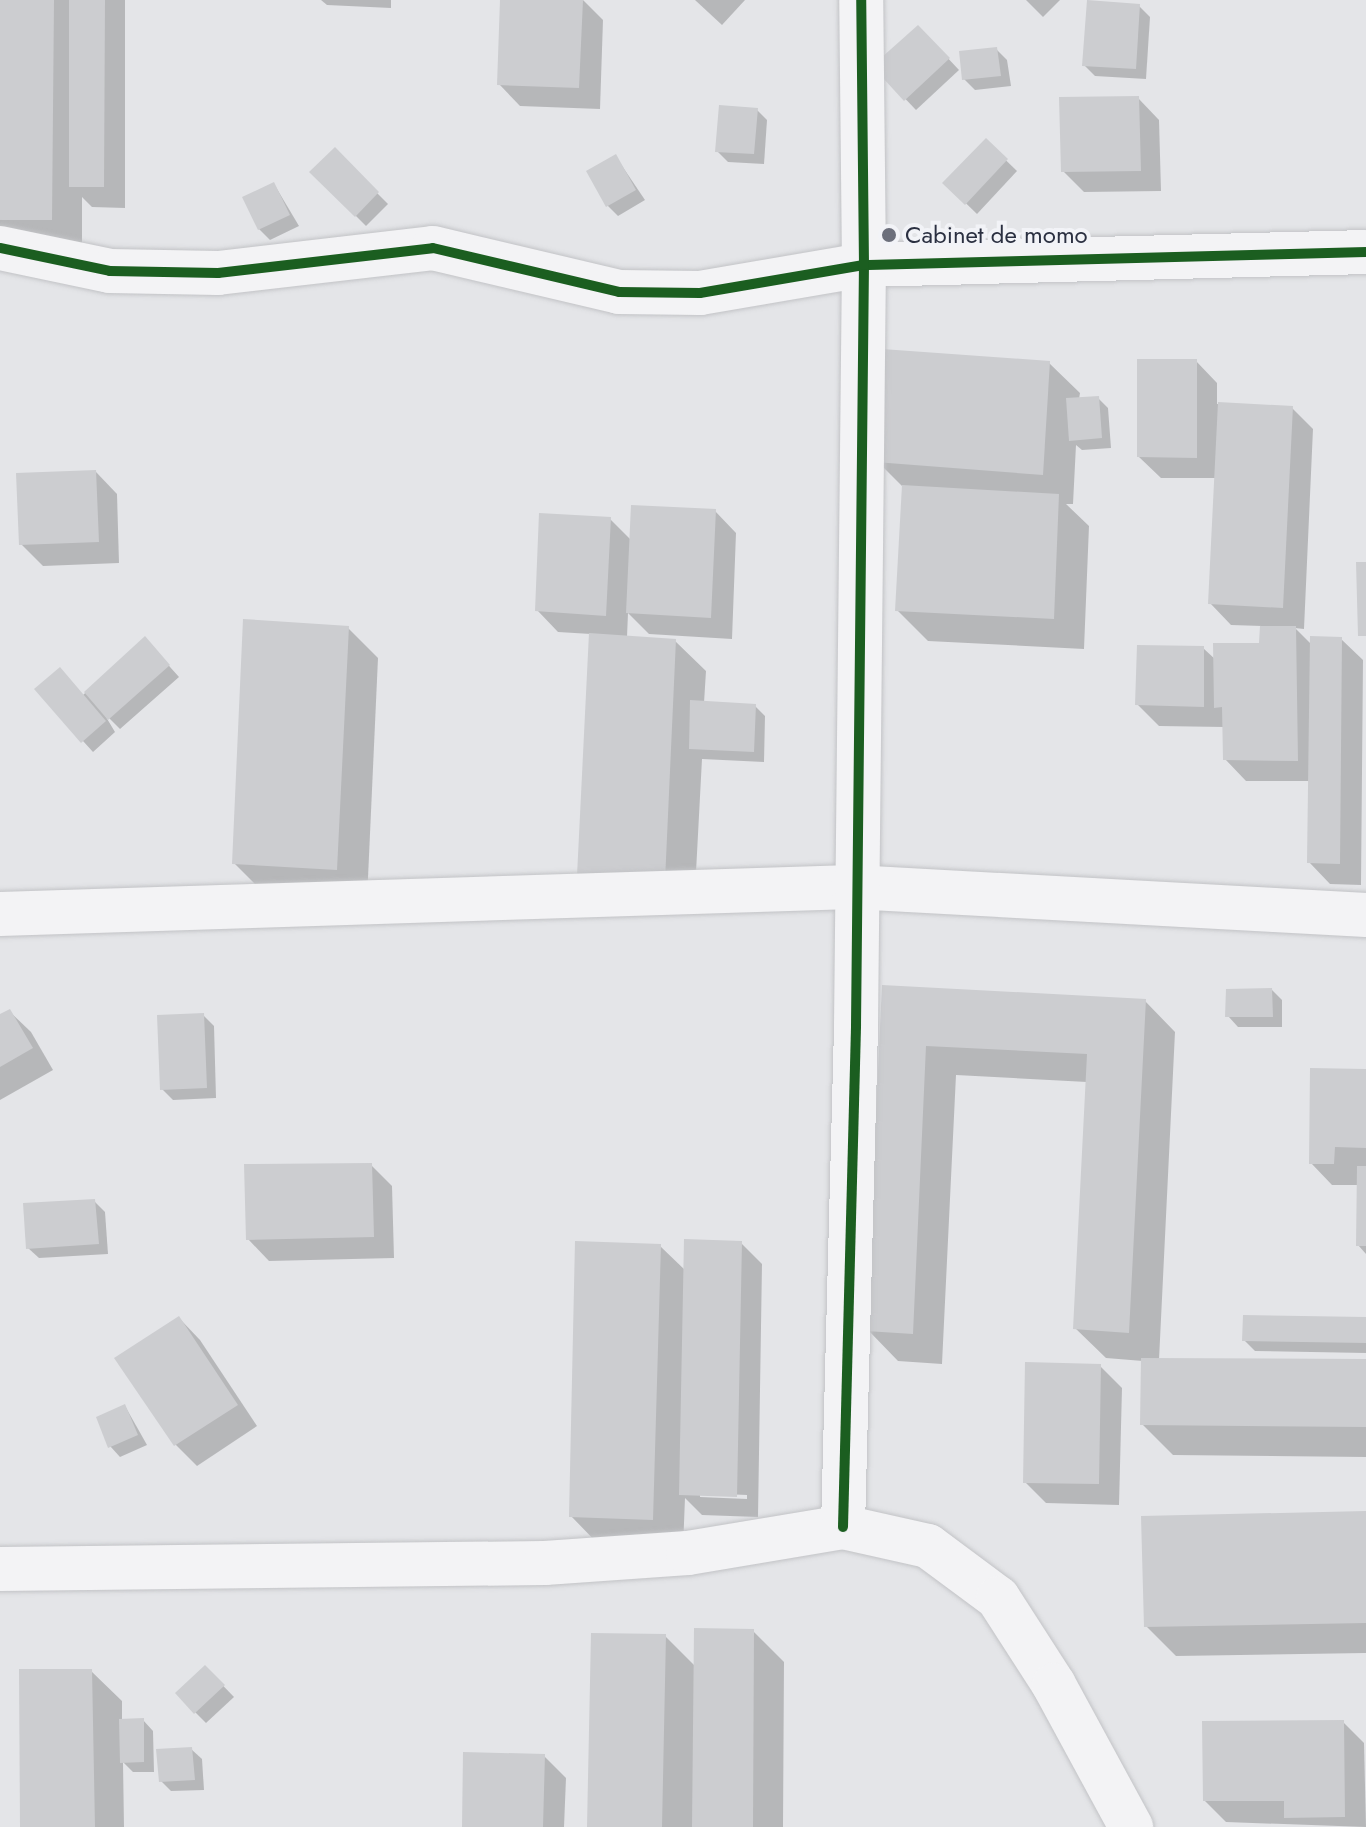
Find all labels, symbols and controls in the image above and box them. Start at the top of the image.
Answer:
place label: Cabinet de momo [905,221,1088,249]
marker: Cabinet de momo [880,226,898,244]

